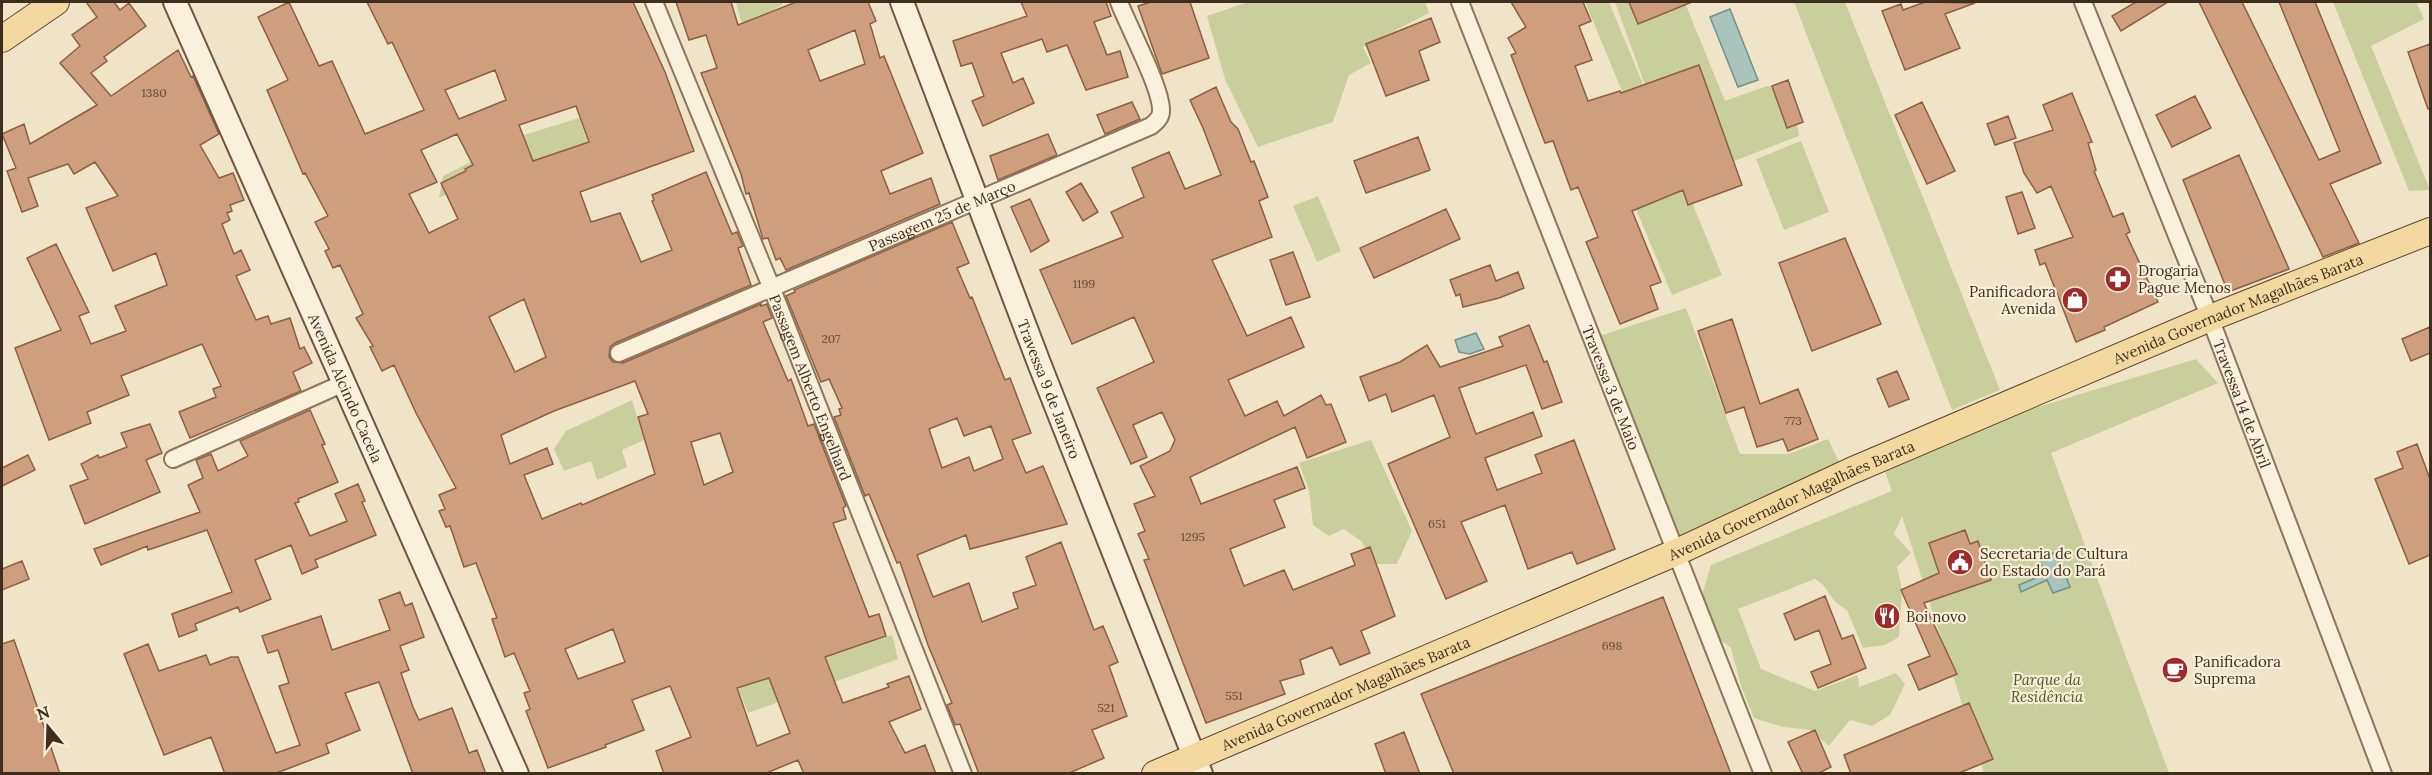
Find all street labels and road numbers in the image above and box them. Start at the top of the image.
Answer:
street label: Passagem 25 de Março [865,175,1018,255]
street label: Avenida Governador Magalhães Barata [2109,249,2366,368]
street label: Passagem Alberto Engelhard [765,291,856,483]
street label: Avenida Alcindo Cacela [304,309,387,466]
street label: Travessa 9 de Janeiro [1014,316,1085,462]
street label: Travessa 3 de Maio [1578,322,1644,453]
street label: Travessa 14 de Abril [2209,336,2275,471]
street label: Avenida Governador Magalhães Barata [1665,436,1917,564]
street label: Avenida Governador Magalhães Barata [1217,632,1473,755]

